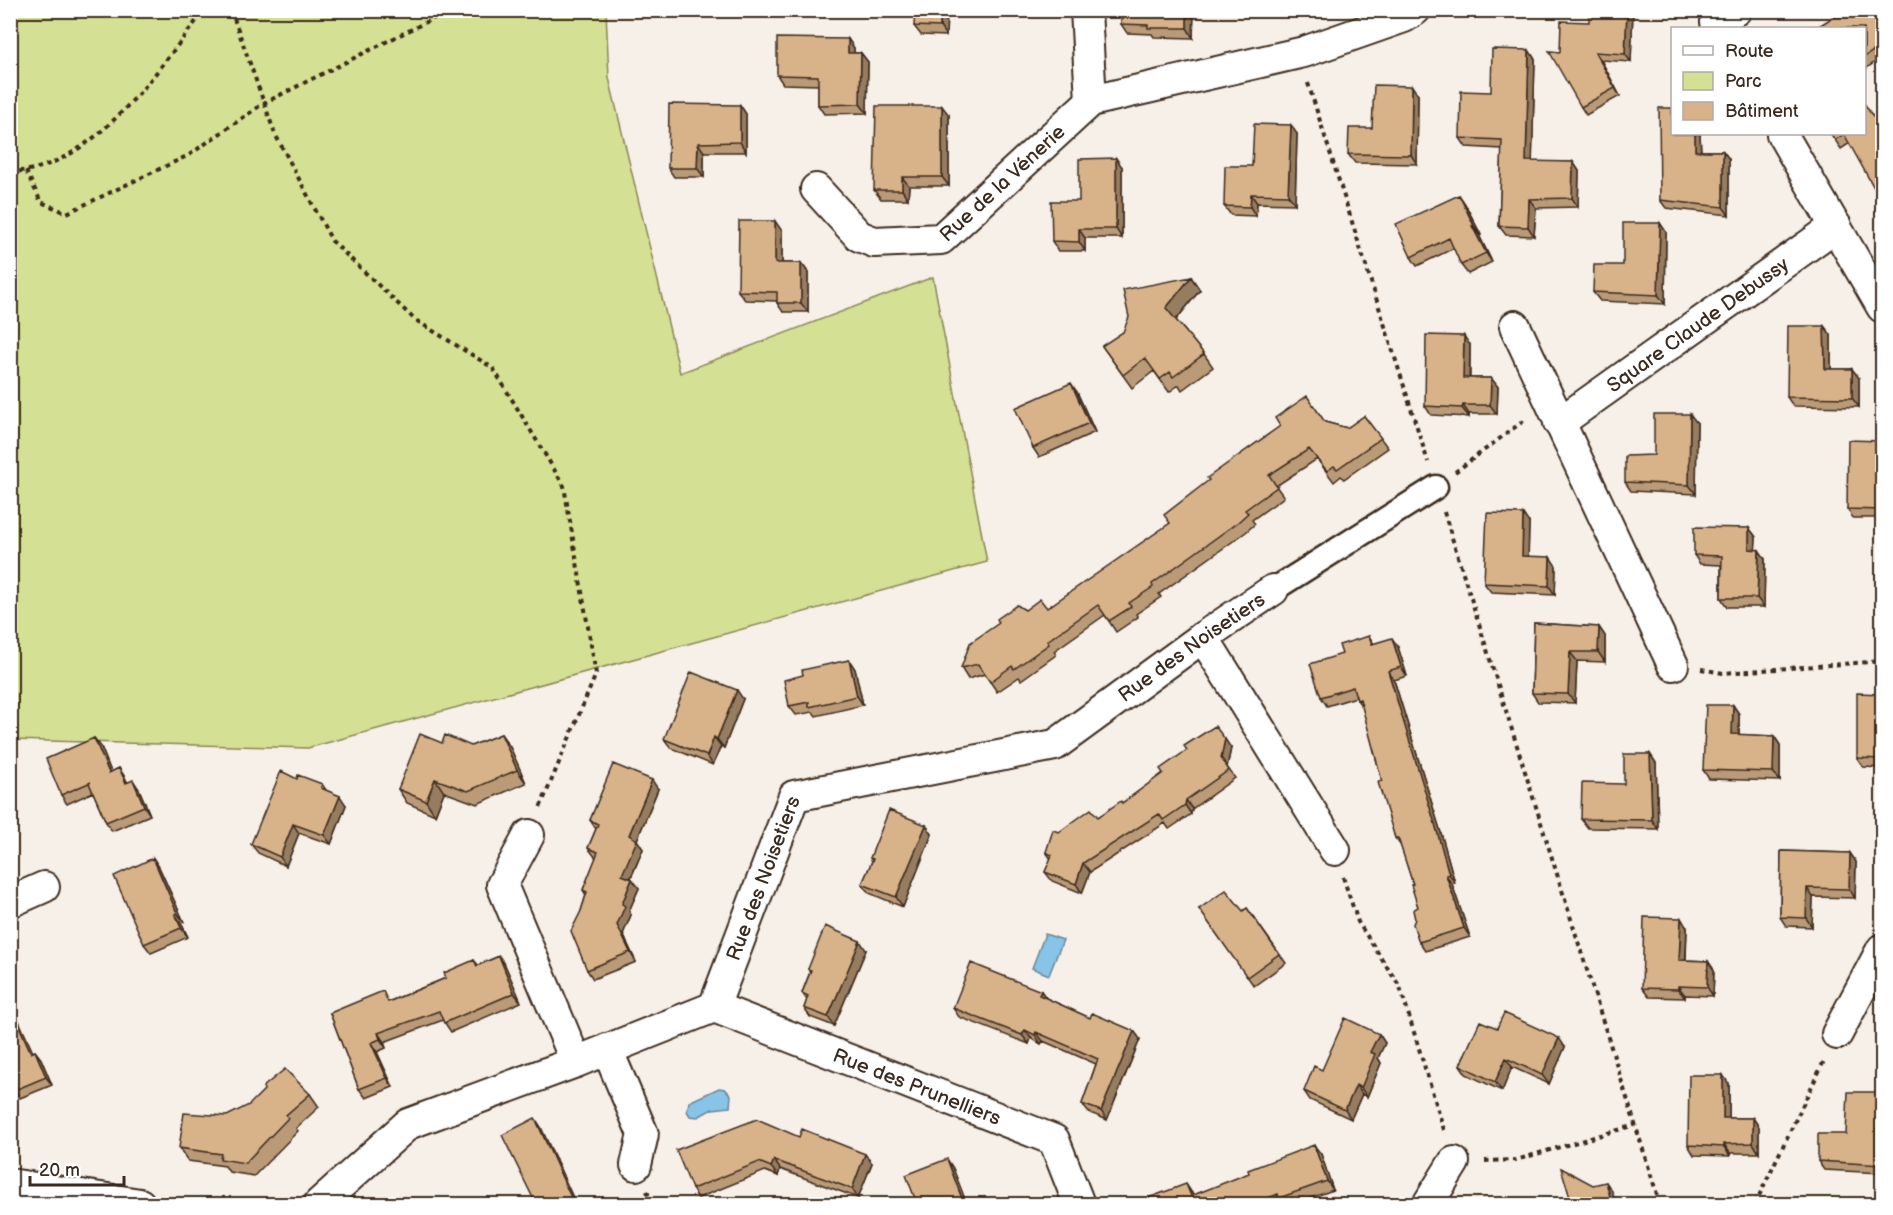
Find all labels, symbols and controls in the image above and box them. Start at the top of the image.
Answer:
legend [1671,27,1866,135]
text: Route [1725,41,1774,62]
text: Parc [1725,71,1762,92]
text: Bâtiment [1725,101,1799,122]
street label: Rue de la Vénerie [935,120,1071,247]
street label: Square Claude Debussy [1603,252,1794,398]
street label: Rue des Noisetiers [1114,588,1270,708]
street label: Rue des Noisetiers [722,793,806,964]
street label: Rue des Prunelliers [829,1044,1004,1131]
scale bar [30,1149,124,1187]
text: 20 m [39,1160,80,1181]

